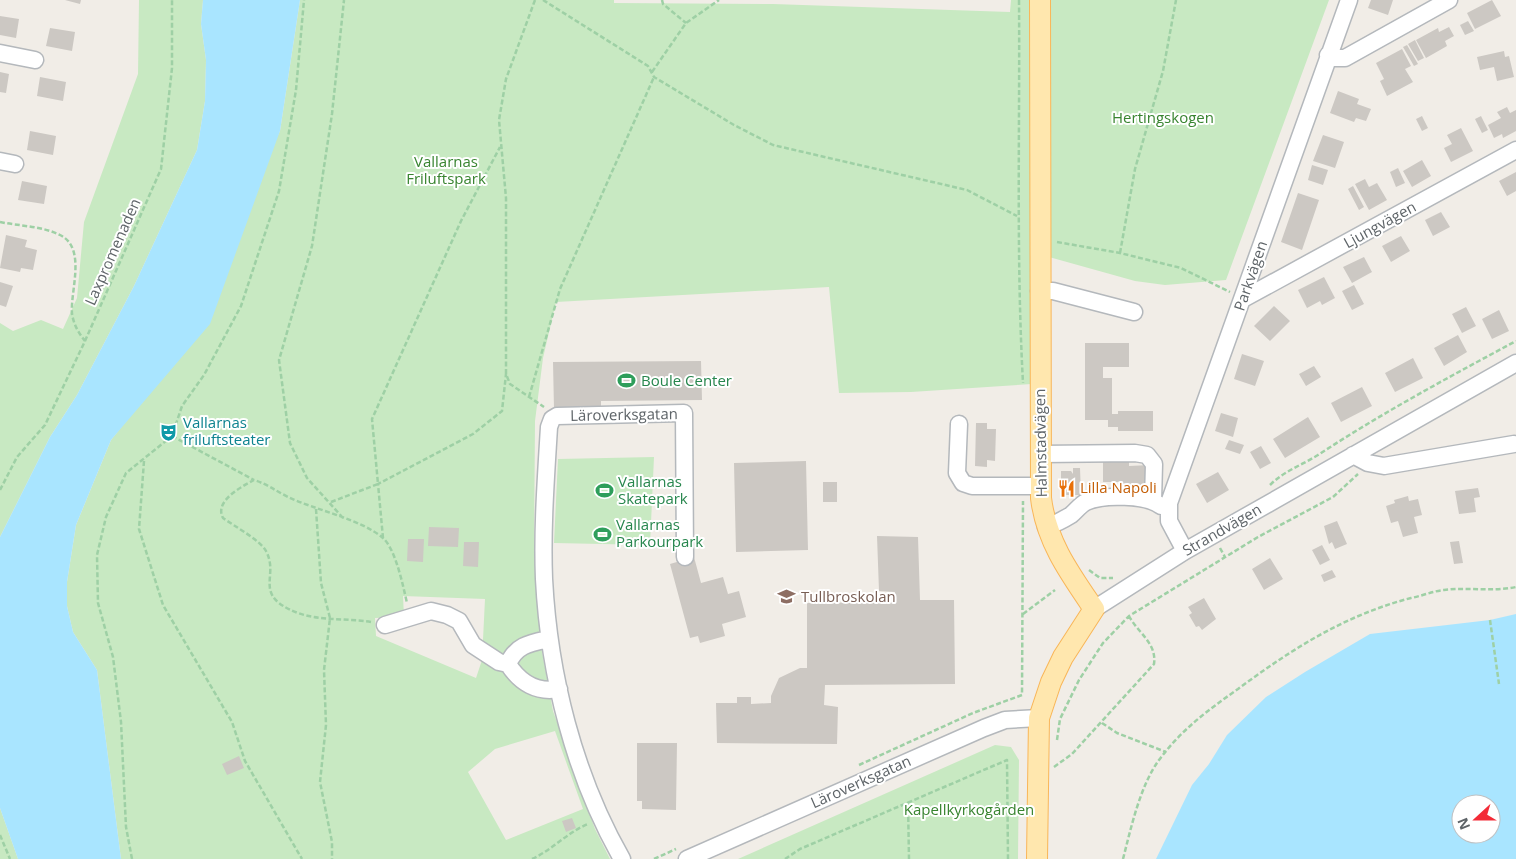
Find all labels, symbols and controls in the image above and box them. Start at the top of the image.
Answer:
park label: Hertingskogen [1112,107,1214,127]
park label: Vallarnas Friluftspark [406,151,486,188]
street label: Laxpromenaden [80,195,145,308]
street label: Ljungvägen [1340,196,1419,252]
street label: Parkvägen [1229,238,1271,313]
place label: Boule Center [641,370,732,390]
sports icon: Boule Center [617,371,637,391]
street label: Halmstadvägen [1029,389,1051,498]
street label: Läroverksgatan [570,403,678,425]
place label: Vallarnas friluftsteater [183,412,271,449]
theatre icon: Vallarnas friluftsteater [159,422,179,442]
place label: Vallarnas Skatepark [618,471,688,508]
place label: Lilla Napoli [1080,477,1157,497]
restaurant icon: Lilla Napoli [1056,478,1076,498]
sports icon: Vallarnas Skatepark [594,481,614,501]
street label: Strandvägen [1178,498,1265,560]
place label: Vallarnas Parkourpark [616,514,703,551]
sports icon: Vallarnas Parkourpark [592,524,612,544]
place label: Tullbroskolan [801,586,896,606]
school or university icon: Tullbroskolan [777,587,797,607]
street label: Läroverksgatan [807,750,914,812]
north arrow [1451,794,1501,844]
park label: Kapellkyrkogården [904,799,1034,819]
text: N [1452,815,1474,833]

